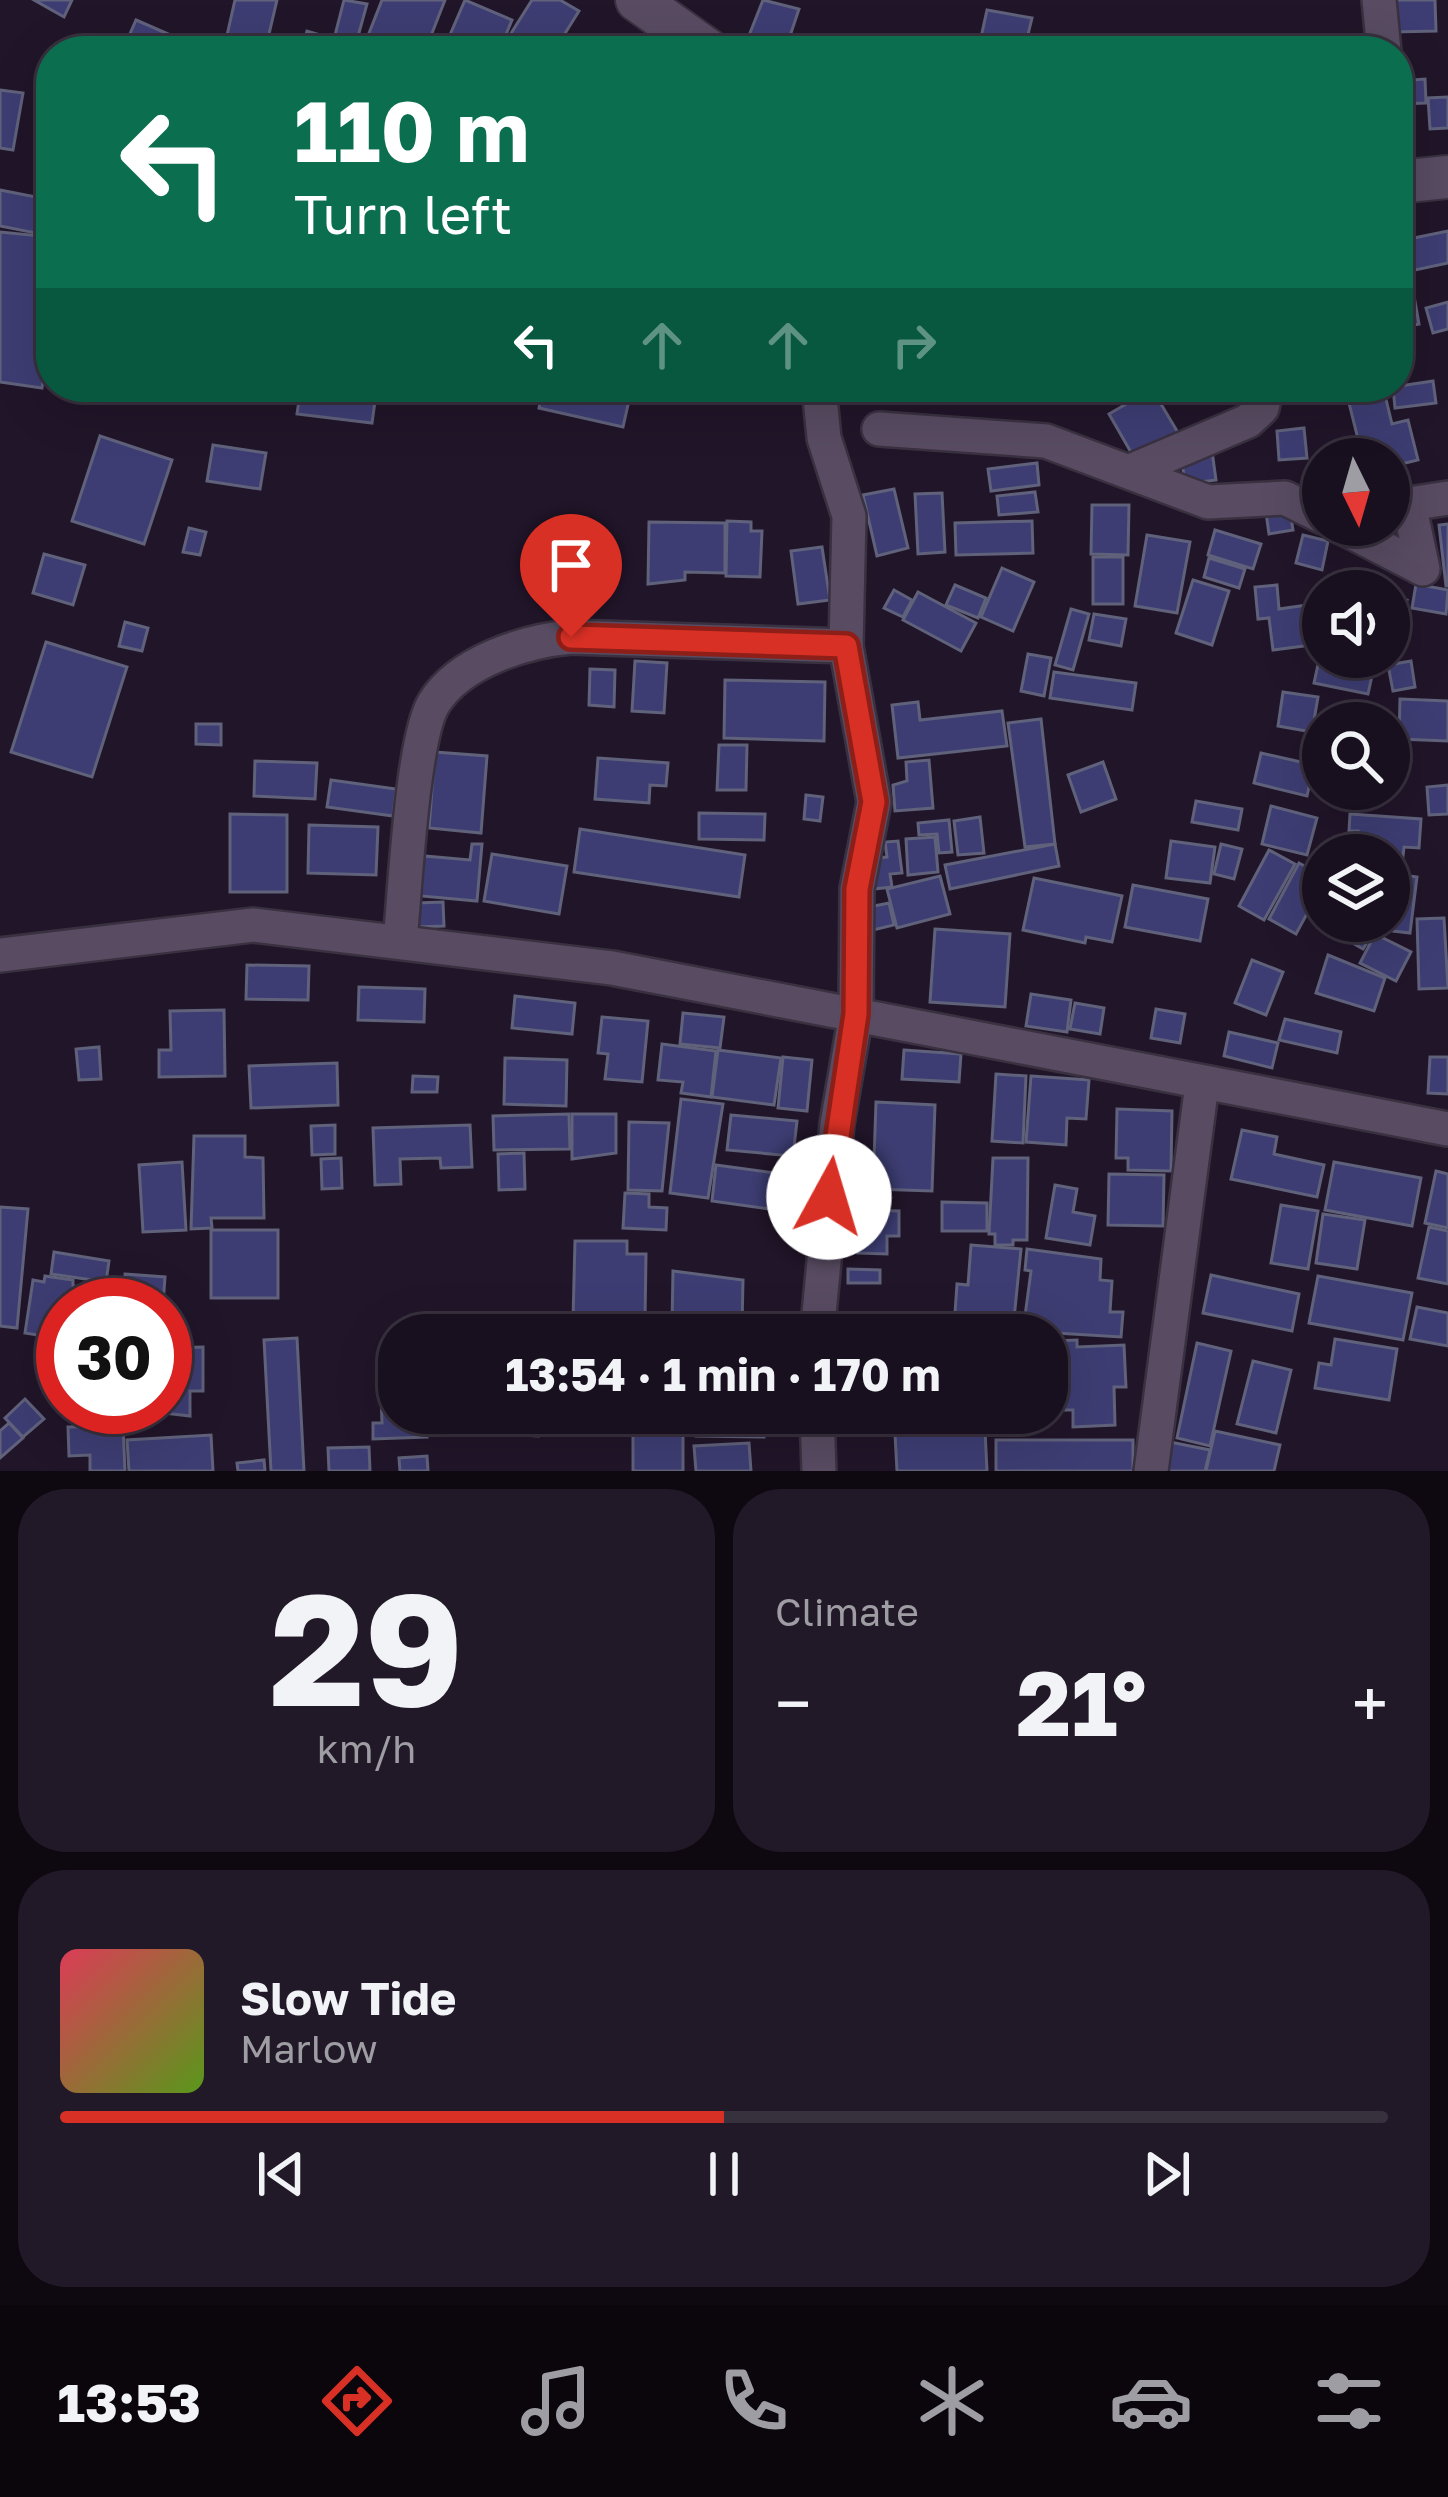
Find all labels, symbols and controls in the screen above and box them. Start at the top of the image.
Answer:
text: 110 m [294,80,530,180]
icon: left [96,84,252,240]
text: Turn left [294,181,512,246]
icon: left [503,312,569,378]
icon: ahead [629,312,695,378]
icon: ahead [755,312,821,378]
icon: right [881,312,947,378]
north arrow [1302,438,1410,546]
map controls [1302,438,1410,942]
pin [520,514,622,637]
icon: arrive [538,532,604,598]
button: sound [1302,570,1410,678]
button: search [1302,702,1410,810]
button: layers [1302,834,1410,942]
position arrow [766,1134,892,1260]
speed limit sign: 30 [36,1278,192,1434]
text: 13:54 · 1 min · 170 m [505,1347,941,1401]
text: 29 [269,1553,464,1740]
text: Climate [775,1588,919,1635]
text: 21° [1016,1648,1147,1756]
text: − [775,1663,811,1743]
text: + [1352,1663,1388,1743]
text: km/h [317,1725,416,1772]
text: Slow Tide [240,1971,456,2025]
text: Marlow [240,2025,377,2072]
icon: previous [248,2141,314,2207]
icon: pause [691,2141,757,2207]
icon: next [1134,2141,1200,2207]
icon: directions [315,2359,399,2443]
icon: music [514,2359,598,2443]
icon: phone [712,2359,796,2443]
icon: climate [910,2359,994,2443]
icon: car [1109,2359,1193,2443]
icon: filters [1307,2359,1391,2443]
text: 13:53 [57,2369,201,2434]

